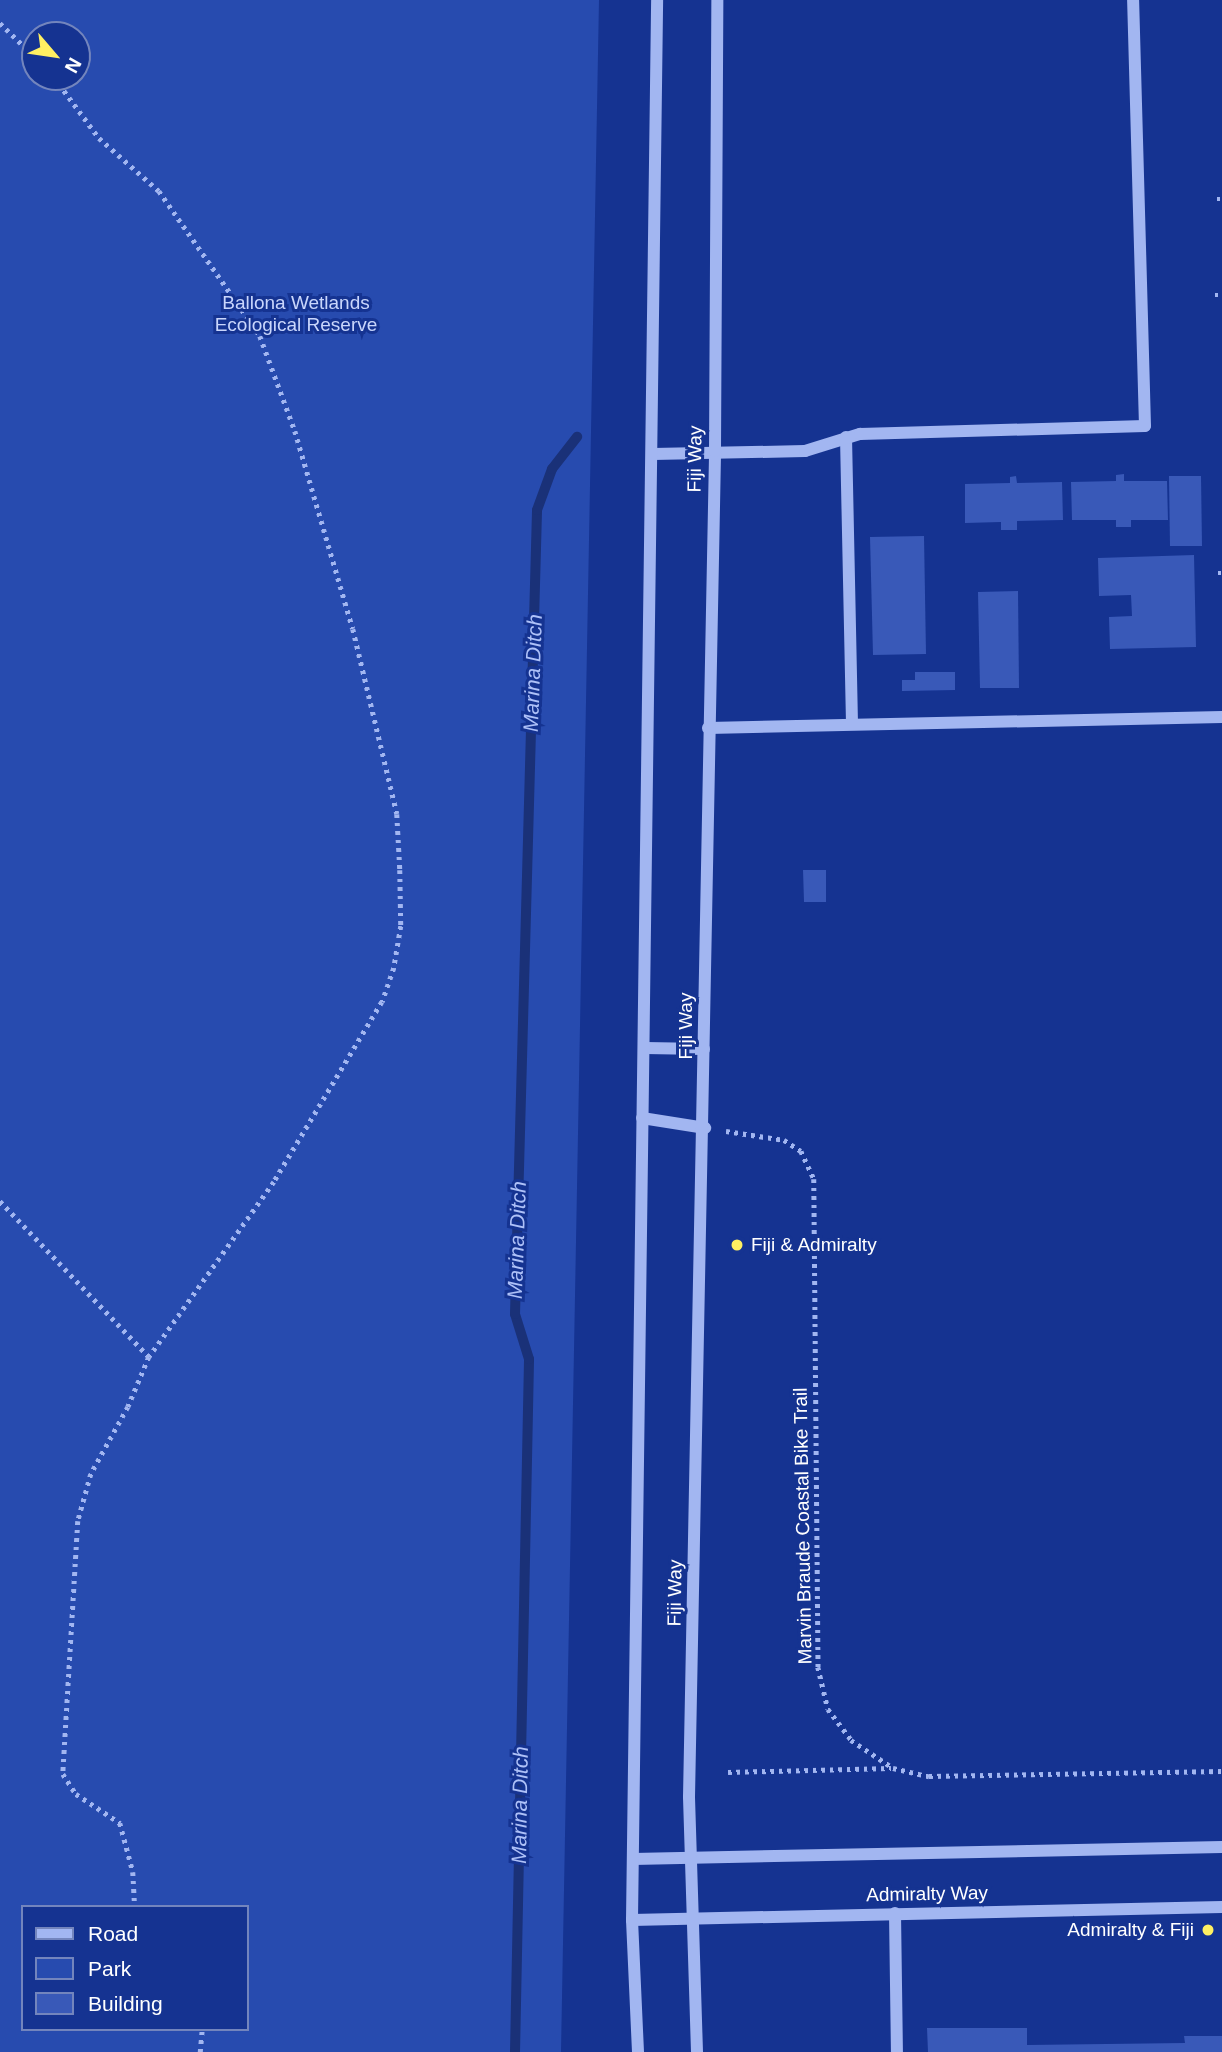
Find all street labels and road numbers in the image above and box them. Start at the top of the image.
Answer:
street label: Fiji Way [683,425,707,493]
street label: Fiji Way [675,993,697,1059]
street label: Marvin Braude Coastal Bike Trail [789,1387,817,1665]
street label: Fiji Way [663,1559,687,1627]
street label: Admiralty Way [866,1882,988,1906]

